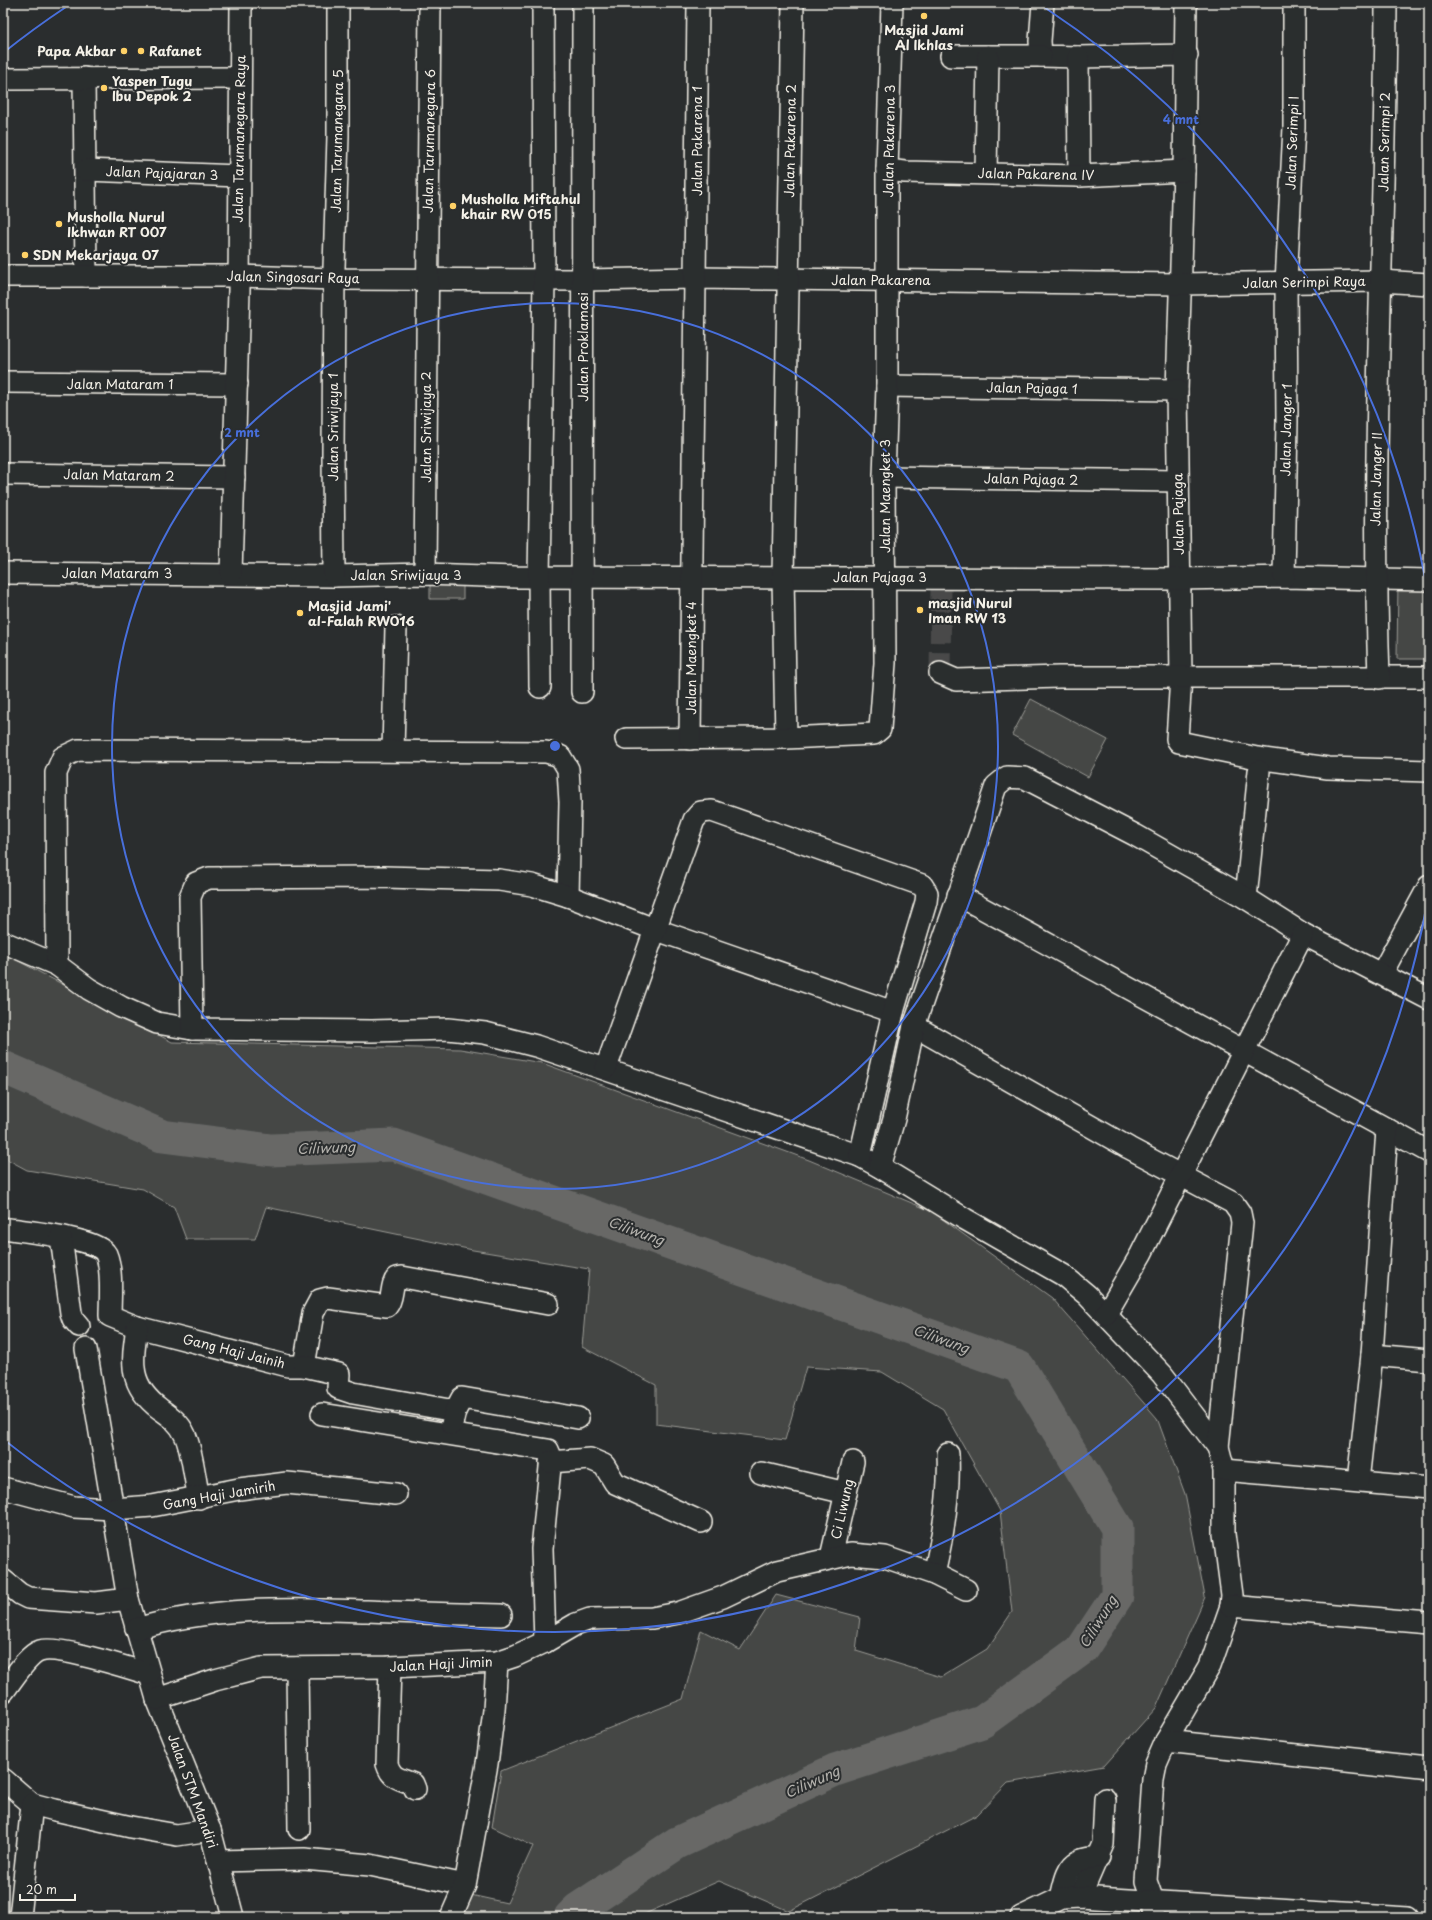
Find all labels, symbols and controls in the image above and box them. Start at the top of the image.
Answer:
marker: Masjid Jami Al Ikhlas [919,11,929,21]
place label: Masjid Jami Al Ikhlas [884,20,964,54]
place label: Papa Akbar [37,41,117,60]
place label: Rafanet [149,41,202,60]
marker: Papa Akbar [119,46,129,56]
marker: Rafanet [136,46,146,56]
street label: Jalan Tarumanegara Raya [228,54,249,223]
street label: Jalan Tarumanegara 5 [326,69,347,213]
street label: Jalan Tarumanegara 6 [418,69,439,213]
place label: Yaspen Tugu Ibu Depok 2 [112,71,192,105]
marker: Yaspen Tugu Ibu Depok 2 [99,83,109,93]
street label: Jalan Pakarena 2 [779,84,800,198]
street label: Jalan Pakarena 3 [878,84,899,198]
street label: Jalan Pakarena 1 [687,86,706,196]
street label: Jalan Serimpi 2 [1373,92,1394,192]
street label: Jalan Serimpi I [1280,96,1303,190]
text: 4 mnt [1163,110,1199,128]
street label: Jalan Pajajaran 3 [105,161,219,184]
street label: Jalan Pakarena IV [978,163,1095,184]
place label: Musholla Miftahul khair RW 015 [461,189,581,223]
marker: Musholla Miftahul khair RW 015 [448,201,458,211]
place label: Musholla Nurul Ikhwan RT 007 [67,207,167,241]
marker: Musholla Nurul Ikhwan RT 007 [54,219,64,229]
place label: SDN Mekarjaya 07 [33,245,159,264]
marker: SDN Mekarjaya 07 [20,250,30,260]
street label: Jalan Singosari Raya [227,266,360,287]
street label: Jalan Pakarena [831,270,931,289]
street label: Jalan Serimpi Raya [1242,271,1366,292]
street label: Jalan Proklamasi [573,292,592,402]
street label: Jalan Sriwijaya 2 [416,371,435,483]
street label: Jalan Sriwijaya 1 [323,373,342,481]
street label: Jalan Mataram 1 [67,374,173,393]
street label: Jalan Pajaga 1 [986,377,1078,398]
street label: Jalan Janger 1 [1275,383,1296,476]
text: 2 mnt [224,423,260,441]
street label: Jalan Janger II [1365,432,1386,526]
street label: Jalan Maengket 3 [875,439,894,553]
street label: Jalan Mataram 2 [63,464,175,485]
street label: Jalan Pajaga 2 [984,468,1078,489]
street label: Jalan Pajaga [1167,472,1188,555]
street label: Jalan Mataram 3 [62,563,172,582]
street label: Jalan Sriwijaya 3 [350,565,462,584]
street label: Jalan Pajaga 3 [833,567,927,586]
place label: masjid Nurul Iman RW 13 [928,593,1012,627]
place label: Masjid Jami' al-Falah RW016 [308,596,415,630]
street label: Jalan Maengket 4 [681,601,700,715]
marker: masjid Nurul Iman RW 13 [915,605,925,615]
marker: Masjid Jami' al-Falah RW016 [295,608,305,618]
centre of rings [548,739,562,753]
water label: Ciliwung [297,1136,356,1159]
water label: Ciliwung [605,1211,668,1251]
water label: Ciliwung [910,1319,973,1359]
street label: Gang Haji Jainih [181,1329,287,1372]
street label: Gang Haji Jamirih [161,1475,277,1514]
street label: Ci Liwung [825,1477,858,1541]
water label: Ciliwung [1073,1591,1122,1652]
street label: Jalan Haji Jimin [389,1651,493,1676]
street label: Jalan STM Mandiri [164,1731,223,1851]
water label: Ciliwung [781,1760,844,1803]
scale bar [20,1876,75,1902]
text: 20 m [26,1880,57,1898]

